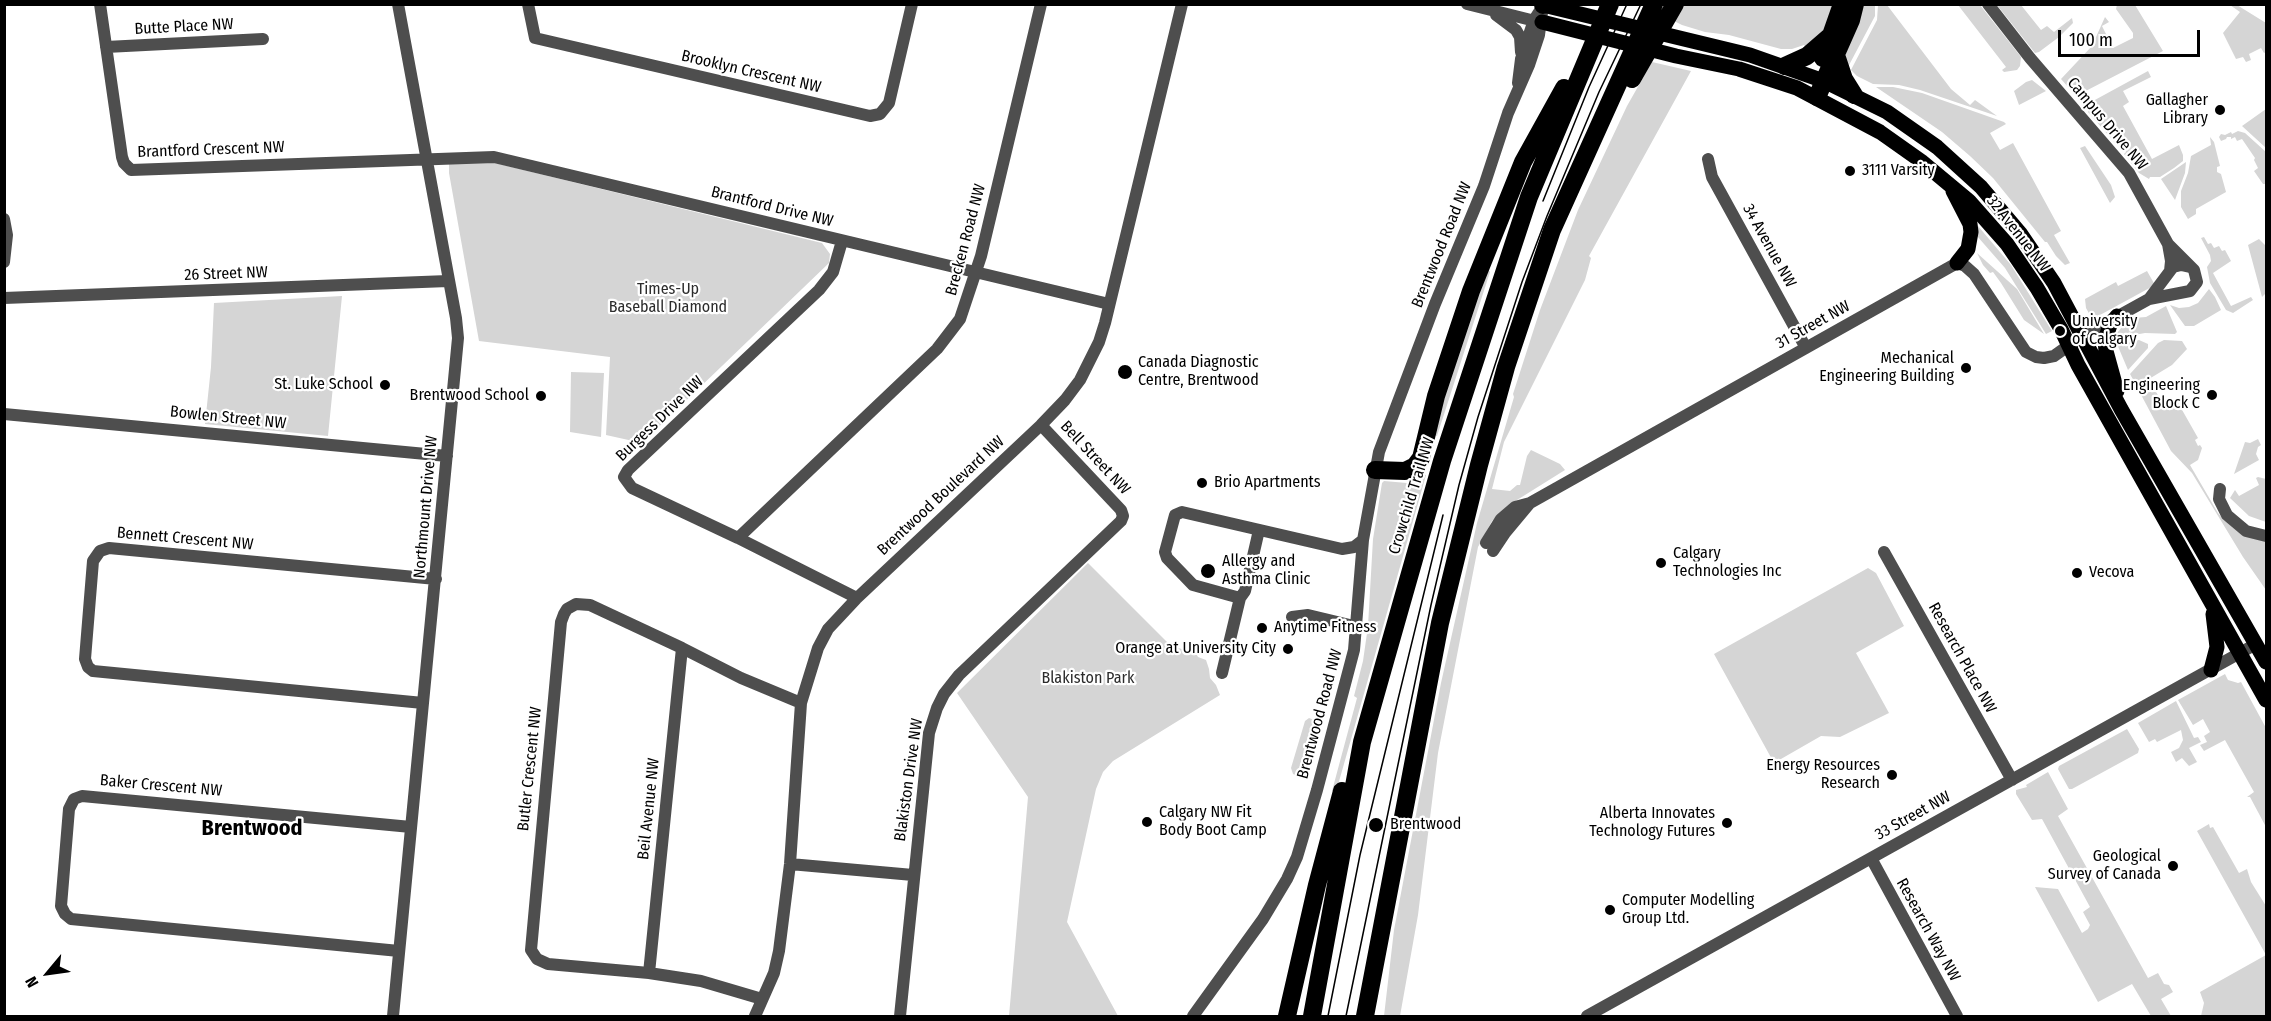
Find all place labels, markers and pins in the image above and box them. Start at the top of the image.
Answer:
place label: Gallagher Library [2146,91,2208,129]
marker: Gallagher Library [2213,103,2227,117]
place label: 3111 Varsity [1862,161,1935,181]
marker: 3111 Varsity [1843,164,1857,178]
place label: University of Calgary [2072,312,2137,350]
marker: University of Calgary [2053,324,2067,338]
place label: Mechanical Engineering Building [1819,349,1954,387]
place label: Canada Diagnostic Centre, Brentwood [1138,353,1259,391]
marker: Mechanical Engineering Building [1959,361,1973,375]
marker: Canada Diagnostic Centre, Brentwood [1116,363,1134,381]
place label: St. Luke School [274,375,373,395]
place label: Engineering Block C [2123,376,2200,414]
marker: St. Luke School [378,378,392,392]
place label: Brentwood School [410,386,529,406]
marker: Engineering Block C [2205,388,2219,402]
marker: Brentwood School [534,389,548,403]
place label: Brio Apartments [1214,473,1321,493]
marker: Brio Apartments [1195,476,1209,490]
place label: Calgary Technologies Inc [1673,544,1782,582]
place label: Allergy and Asthma Clinic [1222,552,1310,590]
marker: Calgary Technologies Inc [1654,556,1668,570]
marker: Allergy and Asthma Clinic [1199,562,1217,580]
place label: Vecova [2089,563,2134,583]
marker: Vecova [2070,566,2084,580]
place label: Anytime Fitness [1274,618,1377,638]
marker: Anytime Fitness [1255,621,1269,635]
place label: Orange at University City [1115,639,1276,659]
marker: Orange at University City [1281,642,1295,656]
place label: Energy Resources Research [1766,756,1880,794]
marker: Energy Resources Research [1885,768,1899,782]
place label: Calgary NW Fit Body Boot Camp [1159,803,1267,841]
place label: Alberta Innovates Technology Futures [1589,804,1715,842]
marker: Calgary NW Fit Body Boot Camp [1140,815,1154,829]
place label: Brentwood [1390,815,1461,835]
marker: Brentwood [1367,816,1385,834]
marker: Alberta Innovates Technology Futures [1720,816,1734,830]
place label: Geological Survey of Canada [2048,847,2161,885]
marker: Geological Survey of Canada [2166,859,2180,873]
place label: Computer Modelling Group Ltd. [1622,891,1754,929]
marker: Computer Modelling Group Ltd. [1603,903,1617,917]

